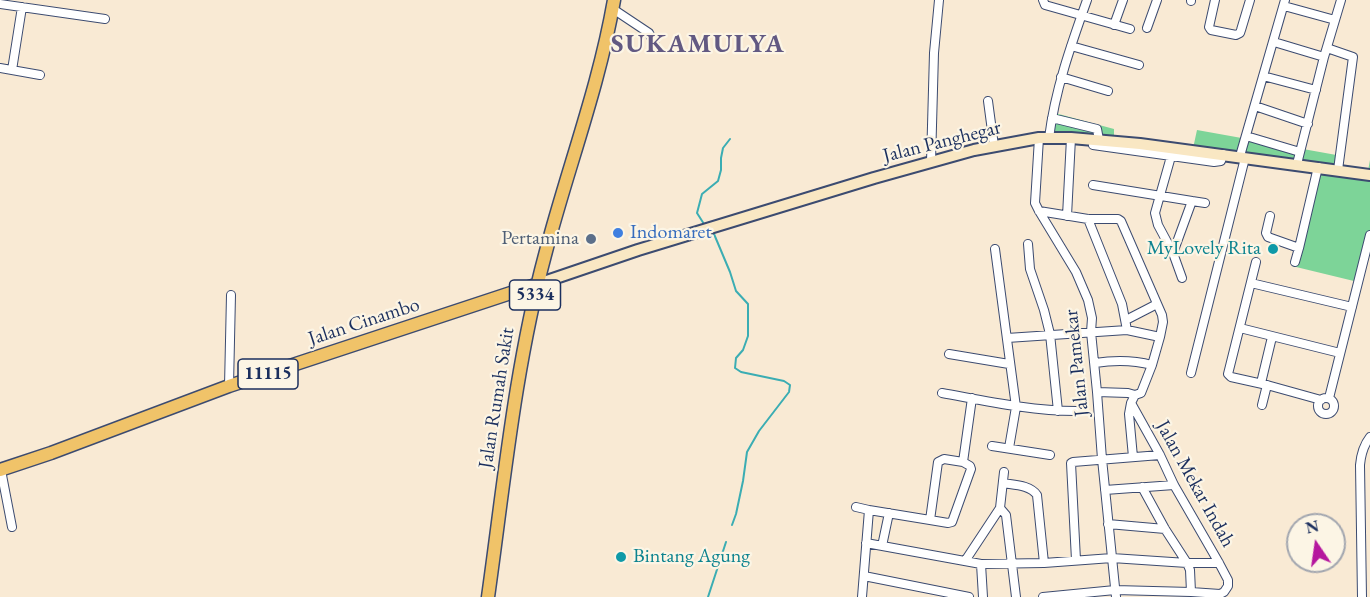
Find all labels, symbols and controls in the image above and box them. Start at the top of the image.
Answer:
district label: SUKAMULYA [611,29,785,61]
street label: Jalan Panghegar [880,116,1004,168]
place label: Indomaret [630,221,712,245]
marker: Indomaret [611,226,625,240]
place label: Pertamina [501,227,579,251]
marker: Pertamina [584,232,598,246]
place label: MyLovely Rita [1147,237,1261,261]
marker: MyLovely Rita [1266,242,1280,256]
road number: 5334 [510,280,560,310]
street label: Jalan Cinambo [305,293,423,351]
street label: Jalan Pamekar [1059,308,1095,418]
street label: Jalan Rumah Sakit [474,326,520,470]
road number: 11115 [238,359,298,389]
street label: Jalan Mekar Indah [1150,416,1240,552]
north arrow [1286,513,1346,573]
text: N [1304,515,1321,539]
place label: Bintang Agung [633,545,750,569]
marker: Bintang Agung [614,550,628,564]

